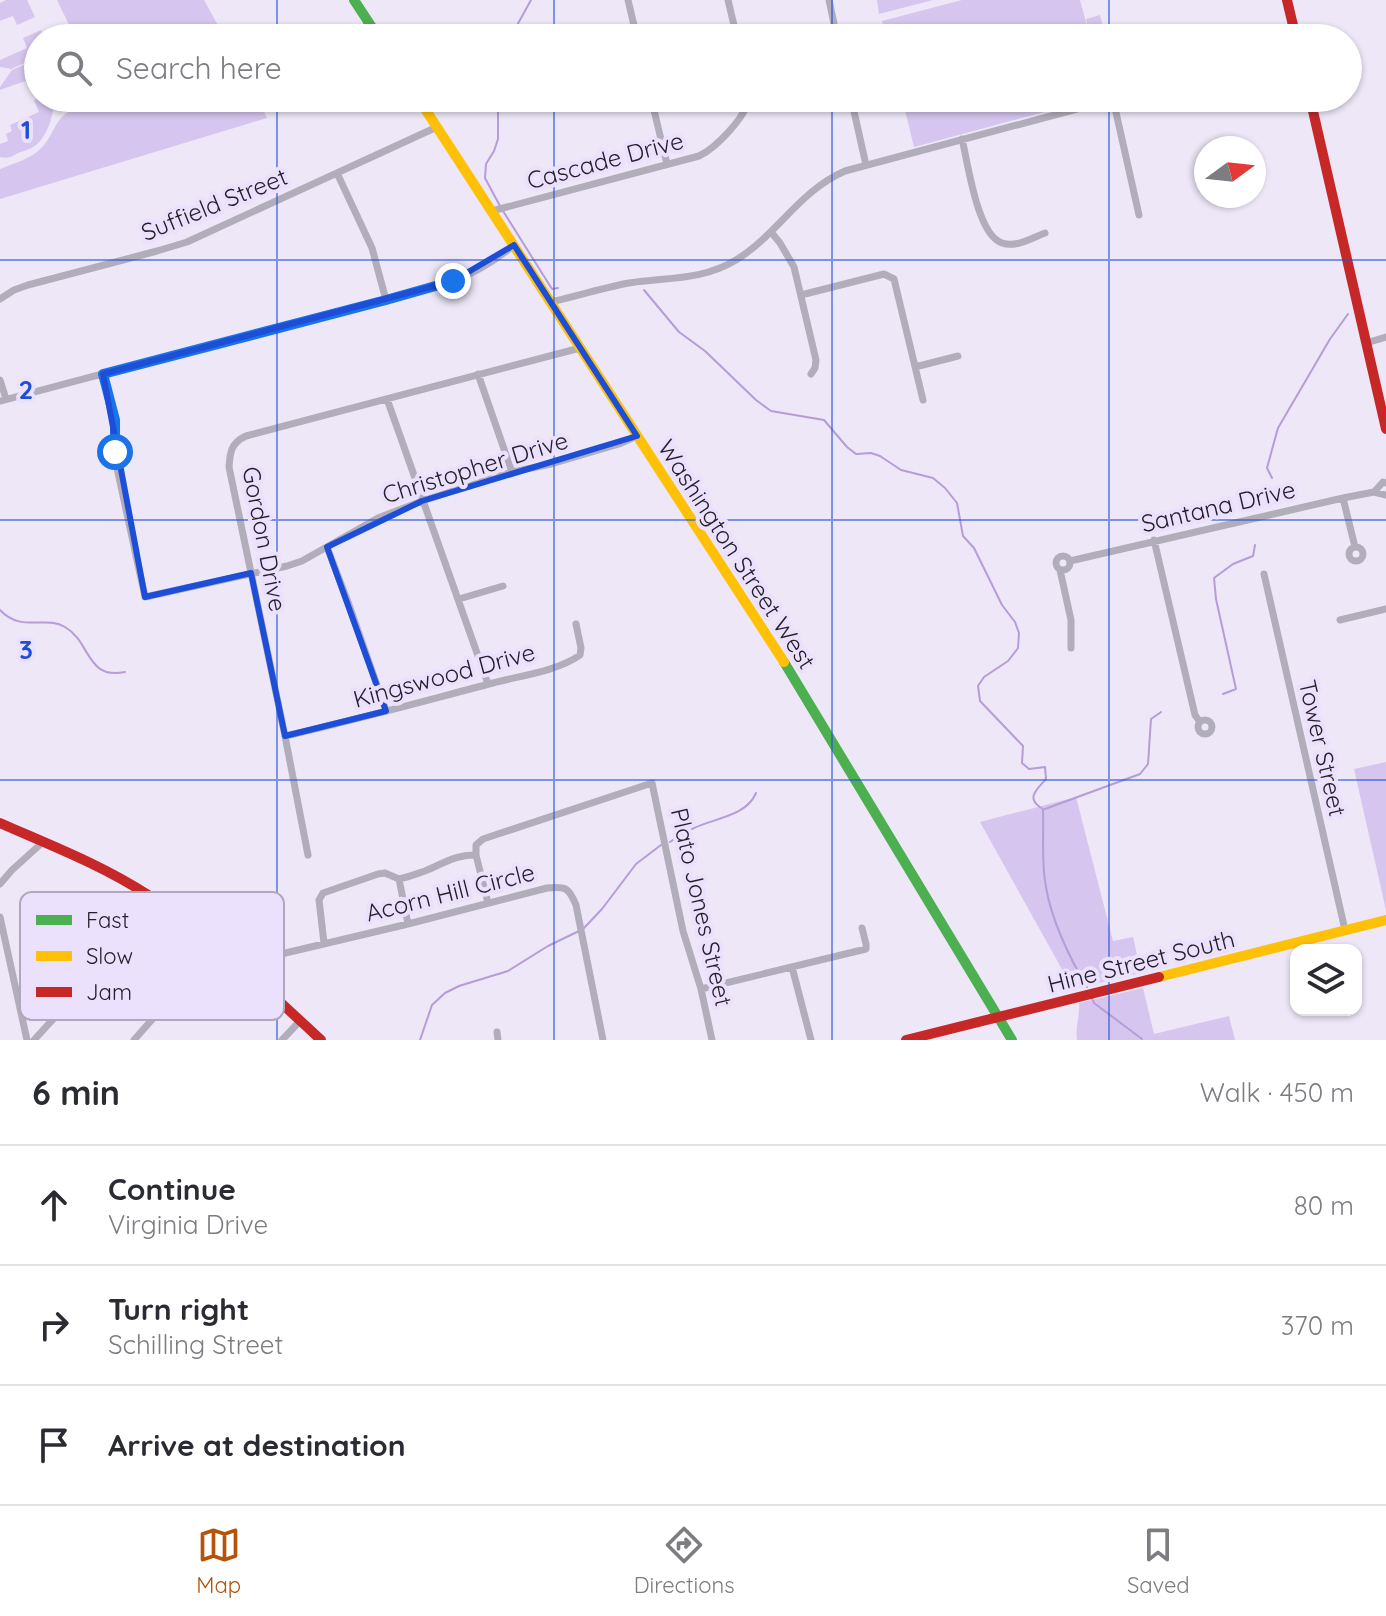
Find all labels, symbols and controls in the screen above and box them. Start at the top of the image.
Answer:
search box [24,24,1362,112]
icon: search [52,46,96,90]
text: Search here [116,49,282,87]
text: 1 [21,113,31,146]
street label: Cascade Drive [523,125,687,195]
north arrow [1194,136,1266,208]
street label: Suffield Street [136,161,292,247]
route end [435,263,471,299]
text: 2 [19,373,33,406]
street label: Christopher Drive [378,424,572,510]
route start [97,434,133,470]
street label: Washington Street West [652,434,822,674]
street label: Gordon Drive [236,464,294,614]
street label: Santana Drive [1138,474,1298,538]
text: 3 [19,633,33,666]
street label: Kingswood Drive [350,636,538,714]
street label: Tower Street [1293,677,1353,819]
street label: Plato Jones Street [665,805,739,1009]
street label: Acorn Hill Circle [362,857,538,927]
legend [20,892,284,1020]
text: Fast [86,906,129,934]
street label: Hine Street South [1044,923,1238,999]
text: Slow [86,942,133,970]
map controls [1290,944,1362,1016]
button: layers [1290,944,1362,1016]
text: Jam [86,978,132,1006]
text: 6 min [32,1071,120,1114]
text: Walk · 450 m [1200,1076,1354,1109]
text: Continue [108,1170,236,1208]
icon: ahead [32,1183,76,1227]
text: 80 m [1294,1189,1354,1222]
text: Virginia Drive [108,1208,268,1241]
text: Turn right [108,1290,249,1328]
icon: right [32,1303,76,1347]
text: 370 m [1281,1309,1354,1342]
text: Schilling Street [108,1328,283,1361]
icon: arrive [32,1423,76,1467]
text: Arrive at destination [108,1426,406,1464]
tab: Map [196,1523,241,1599]
tab: Directions [634,1523,734,1599]
tab: Saved [1127,1523,1190,1599]

